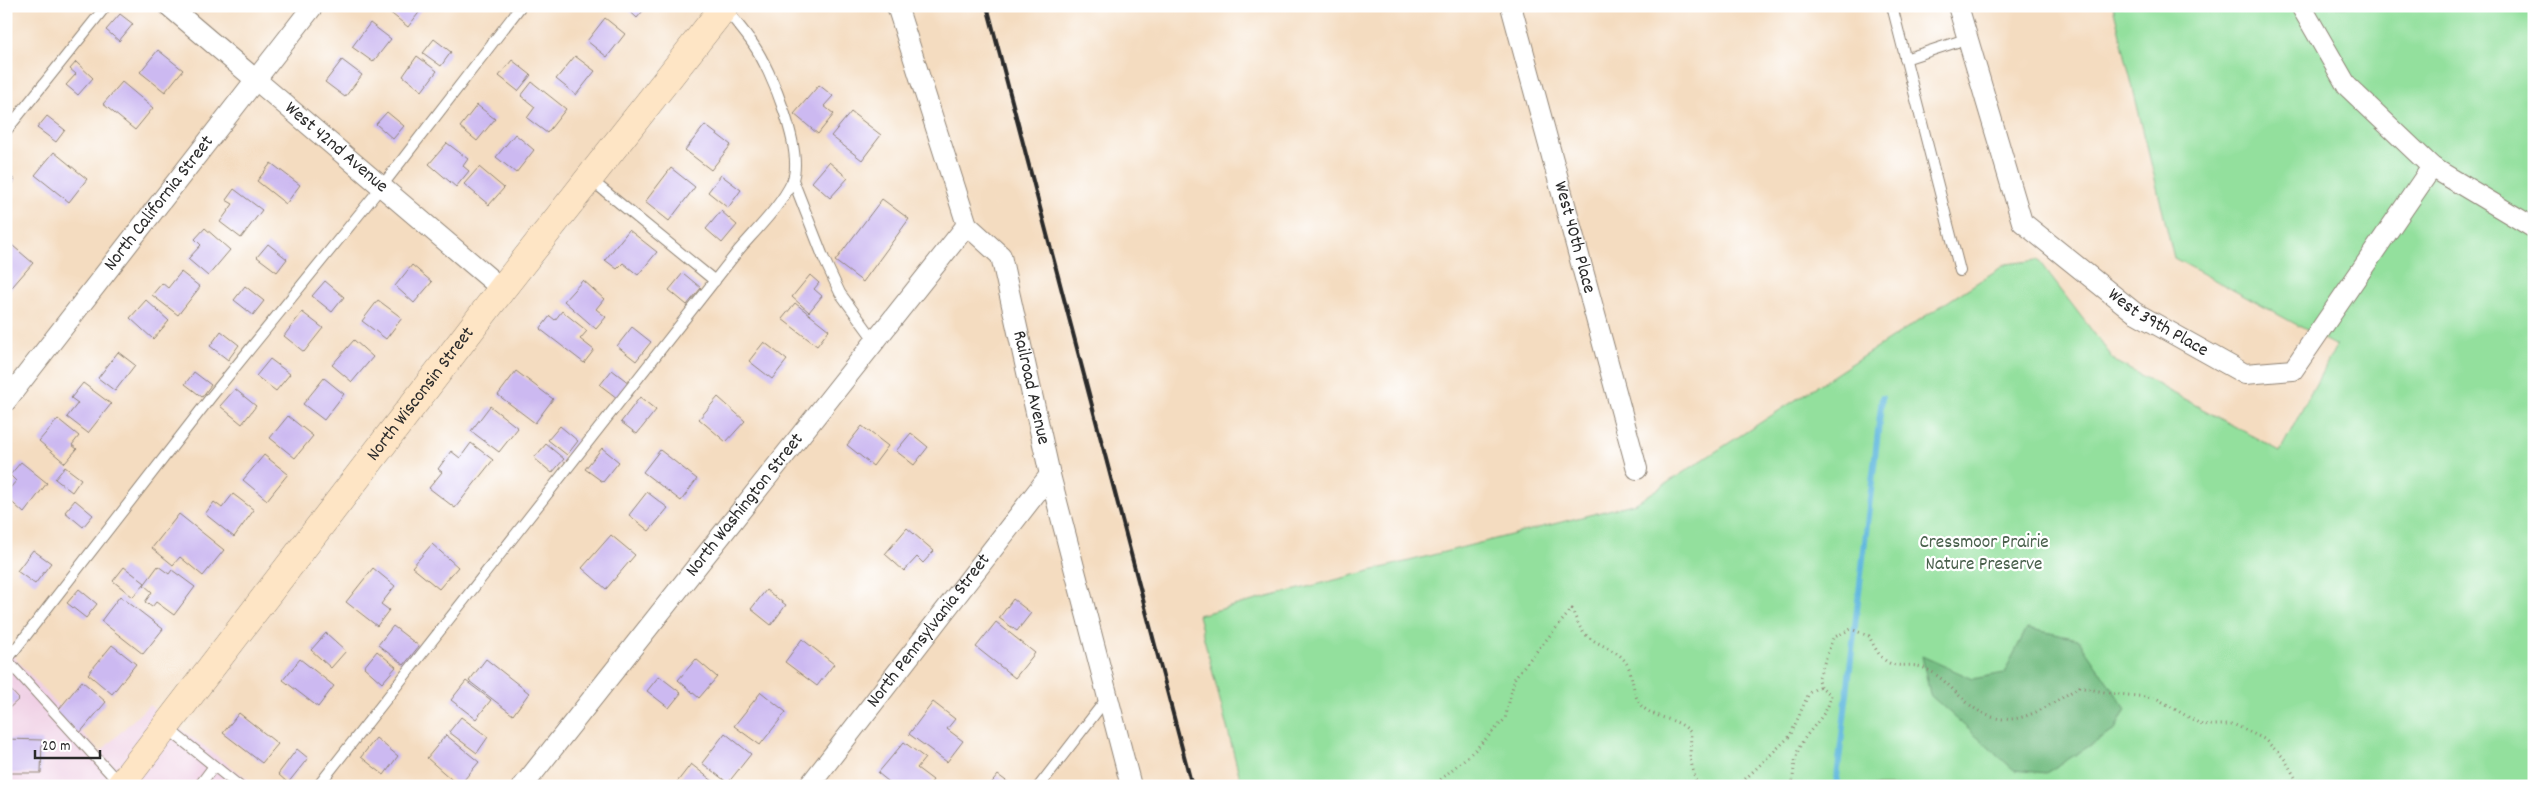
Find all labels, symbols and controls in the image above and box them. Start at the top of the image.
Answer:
street label: West 42nd Avenue [278,96,394,200]
street label: North California Street [98,130,221,277]
street label: West 40th Place [1546,179,1602,297]
street label: West 39th Place [2101,282,2213,364]
street label: North Wisconsin Street [361,321,481,467]
street label: Railroad Avenue [1005,328,1056,447]
street label: North Washington Street [680,428,811,583]
park label: Cressmoor Prairie Nature Preserve [1919,530,2049,579]
street label: North Pennsylvania Street [861,548,997,714]
scale bar [35,727,100,759]
text: 20 m [42,736,70,758]

